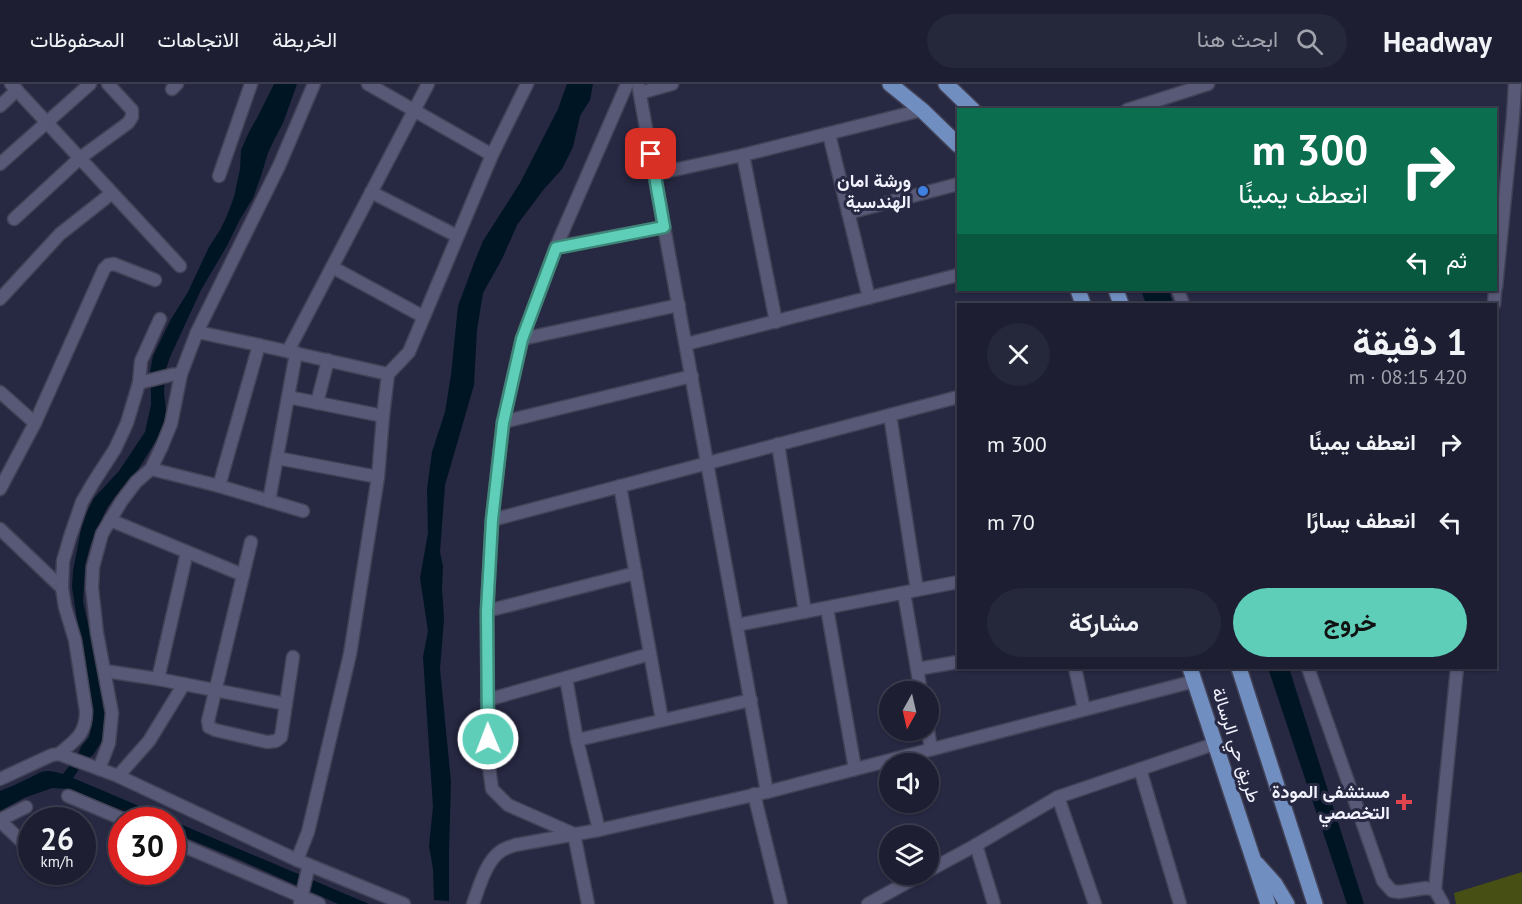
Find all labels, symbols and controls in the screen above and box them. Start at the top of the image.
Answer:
search box [927,14,1347,68]
text: Headway [1383,23,1492,60]
text: ابحث هنا [1197,25,1278,53]
icon: search [1293,25,1326,58]
text: المحفوظات [30,26,125,53]
text: الاتجاهات [158,26,239,53]
text: الخريطة [272,26,337,53]
text: 300 m [1252,122,1368,177]
pin [625,128,676,179]
icon: right [1389,132,1467,210]
icon: arrive [634,137,667,170]
place label: ورشة امان الهندسية [837,169,911,213]
text: انعطف يمينًا [1238,176,1368,210]
marker: ورشة امان الهندسية [916,184,930,198]
icon: left [1401,246,1434,279]
text: ثم [1446,246,1467,274]
text: 1 دقيقة [1353,318,1467,365]
button: close [987,323,1050,386]
text: 420 m · 08:15 [1349,364,1467,390]
text: انعطف يمينًا [1309,428,1416,456]
icon: right [1434,428,1467,461]
text: 300 m [987,430,1047,458]
text: انعطف يسارًا [1306,506,1416,534]
icon: left [1434,506,1467,539]
text: 70 m [987,508,1035,536]
button: مشاركة [987,588,1221,657]
button: خروج [1233,588,1467,657]
north arrow [879,681,939,741]
map controls [879,681,939,885]
street label: طريق حي الرسالة [1203,684,1266,807]
position arrow [456,707,520,771]
button: sound [879,753,939,813]
place label: مستشفى المودة التخصصي [1272,780,1390,828]
marker: مستشفى المودة التخصصي [1395,793,1413,811]
speed limit sign: 30 [108,807,186,885]
text: 26 [40,819,74,858]
button: layers [879,825,939,885]
text: km/h [41,852,73,871]

